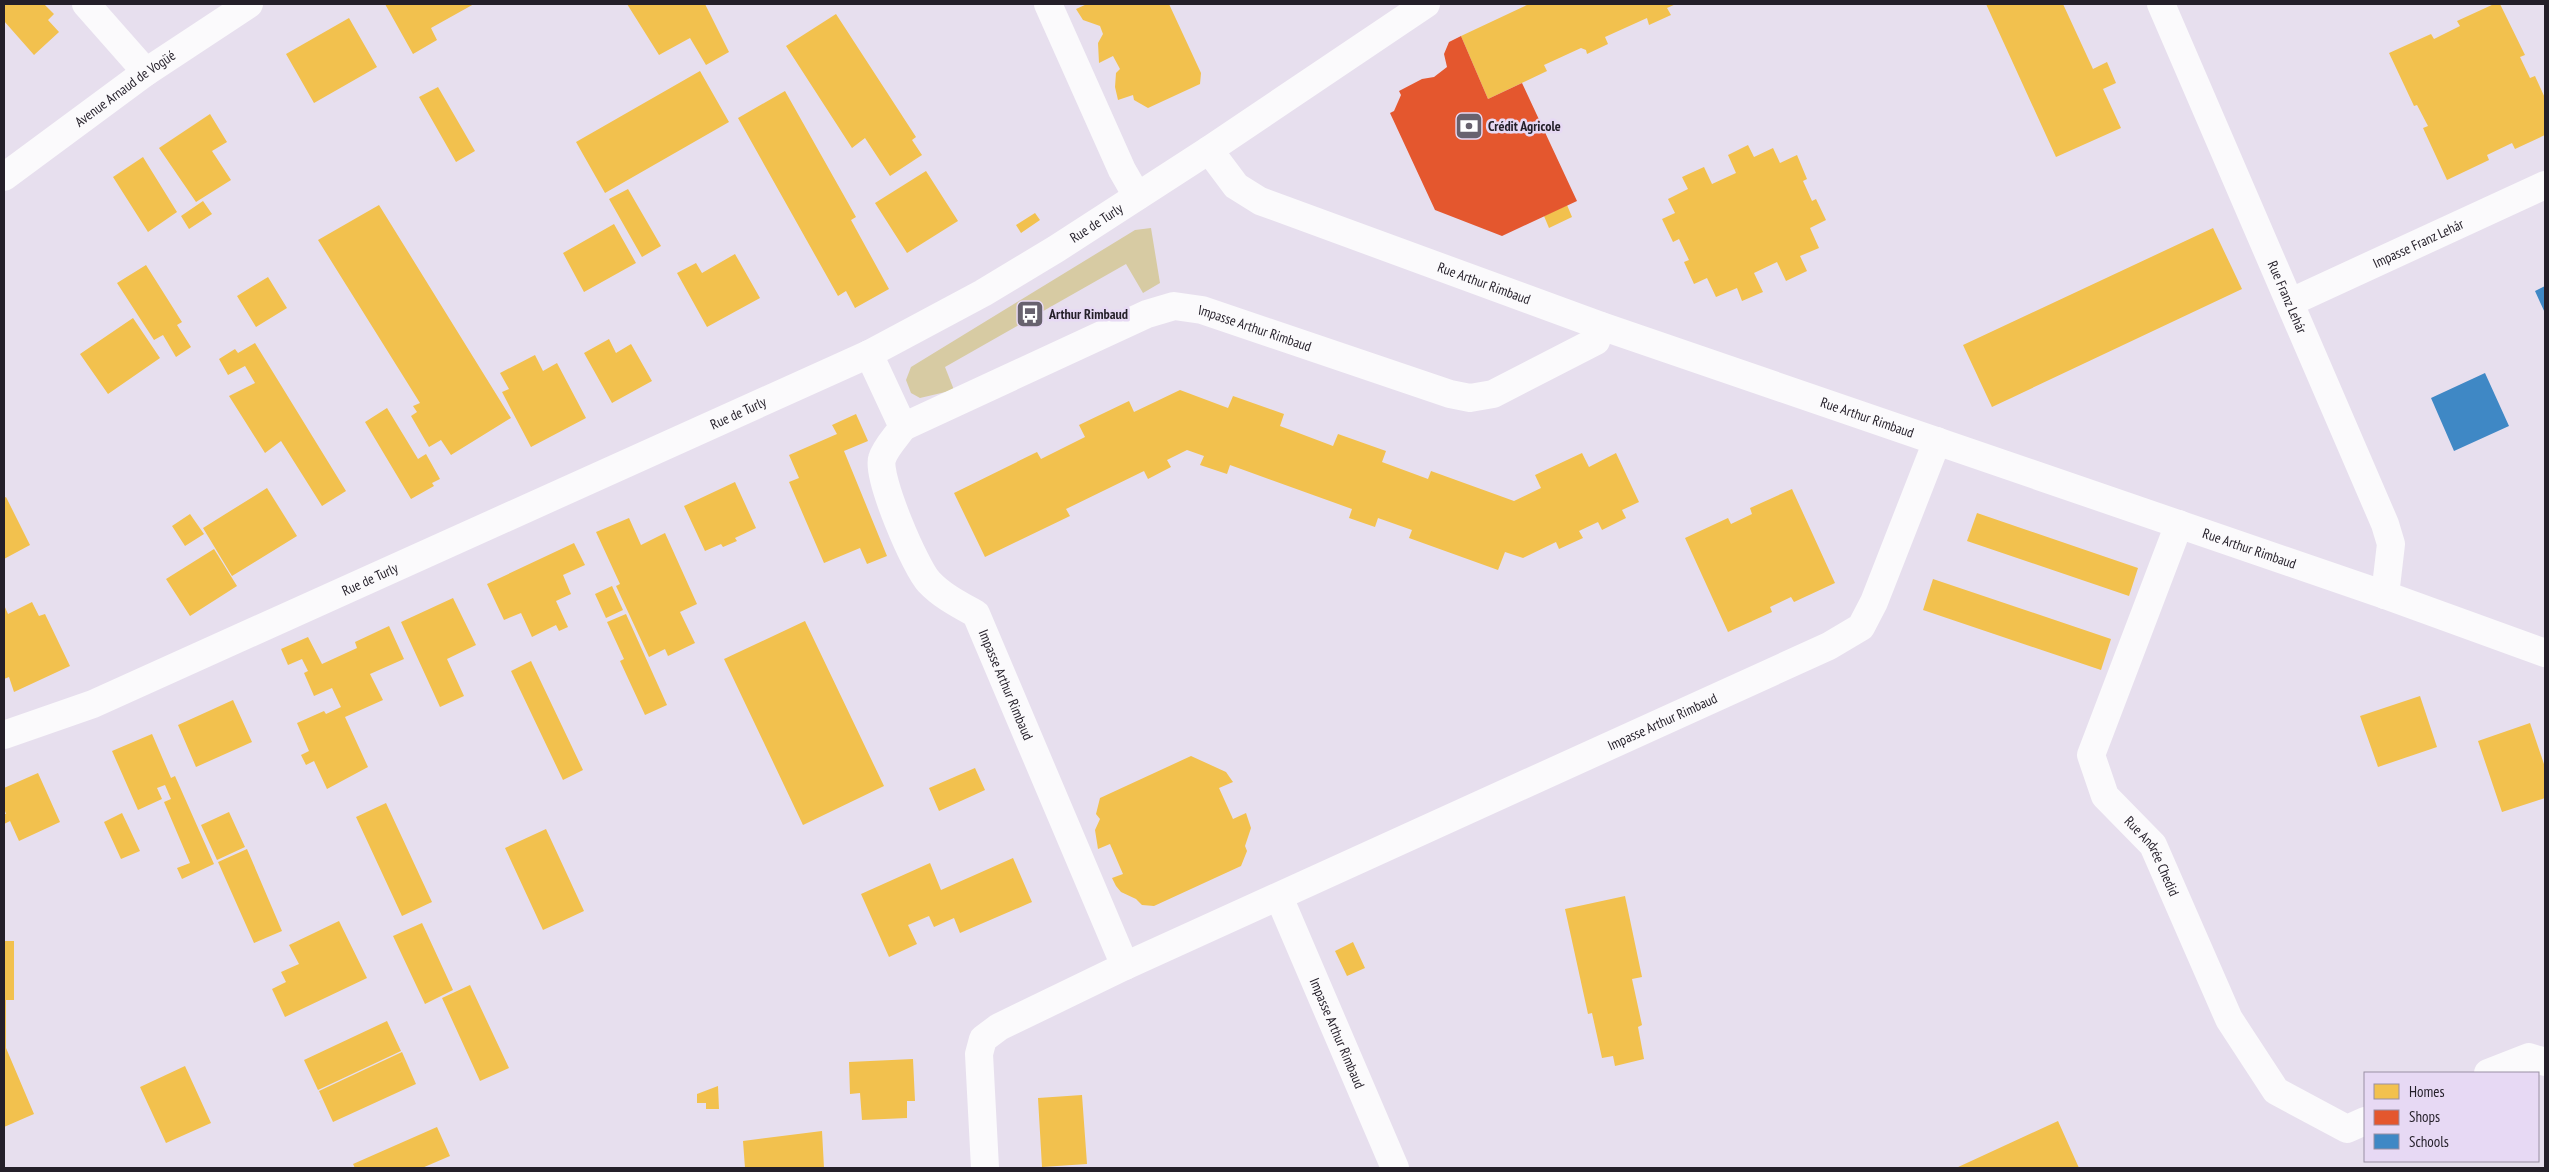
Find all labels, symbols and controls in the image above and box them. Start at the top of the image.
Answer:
street label: Avenue Arnaud de Vogüé [71,46,179,131]
bank icon: Crédit Agricole [1454,111,1484,141]
place label: Crédit Agricole [1488,117,1561,135]
street label: Rue de Turly [1066,199,1127,247]
street label: Impasse Franz Lehár [2370,215,2467,272]
street label: Rue Arthur Rimbaud [1435,258,1533,308]
street label: Rue Franz Lehár [2264,258,2311,336]
bus stop icon: Arthur Rimbaud [1015,299,1045,329]
street label: Impasse Arthur Rimbaud [1197,301,1314,355]
place label: Arthur Rimbaud [1048,305,1128,323]
street label: Rue de Turly [707,392,770,433]
street label: Rue Arthur Rimbaud [1818,393,1916,442]
street label: Rue Arthur Rimbaud [2200,524,2299,573]
street label: Rue de Turly [339,558,401,600]
street label: Impasse Arthur Rimbaud [975,627,1037,743]
street label: Impasse Arthur Rimbaud [1605,689,1720,754]
street label: Rue Andrée Chedid [2121,812,2183,899]
street label: Impasse Arthur Rimbaud [1306,975,1369,1091]
legend [2364,1072,2539,1162]
text: Homes [2409,1082,2445,1101]
text: Shops [2409,1107,2440,1126]
text: Schools [2409,1132,2449,1151]

